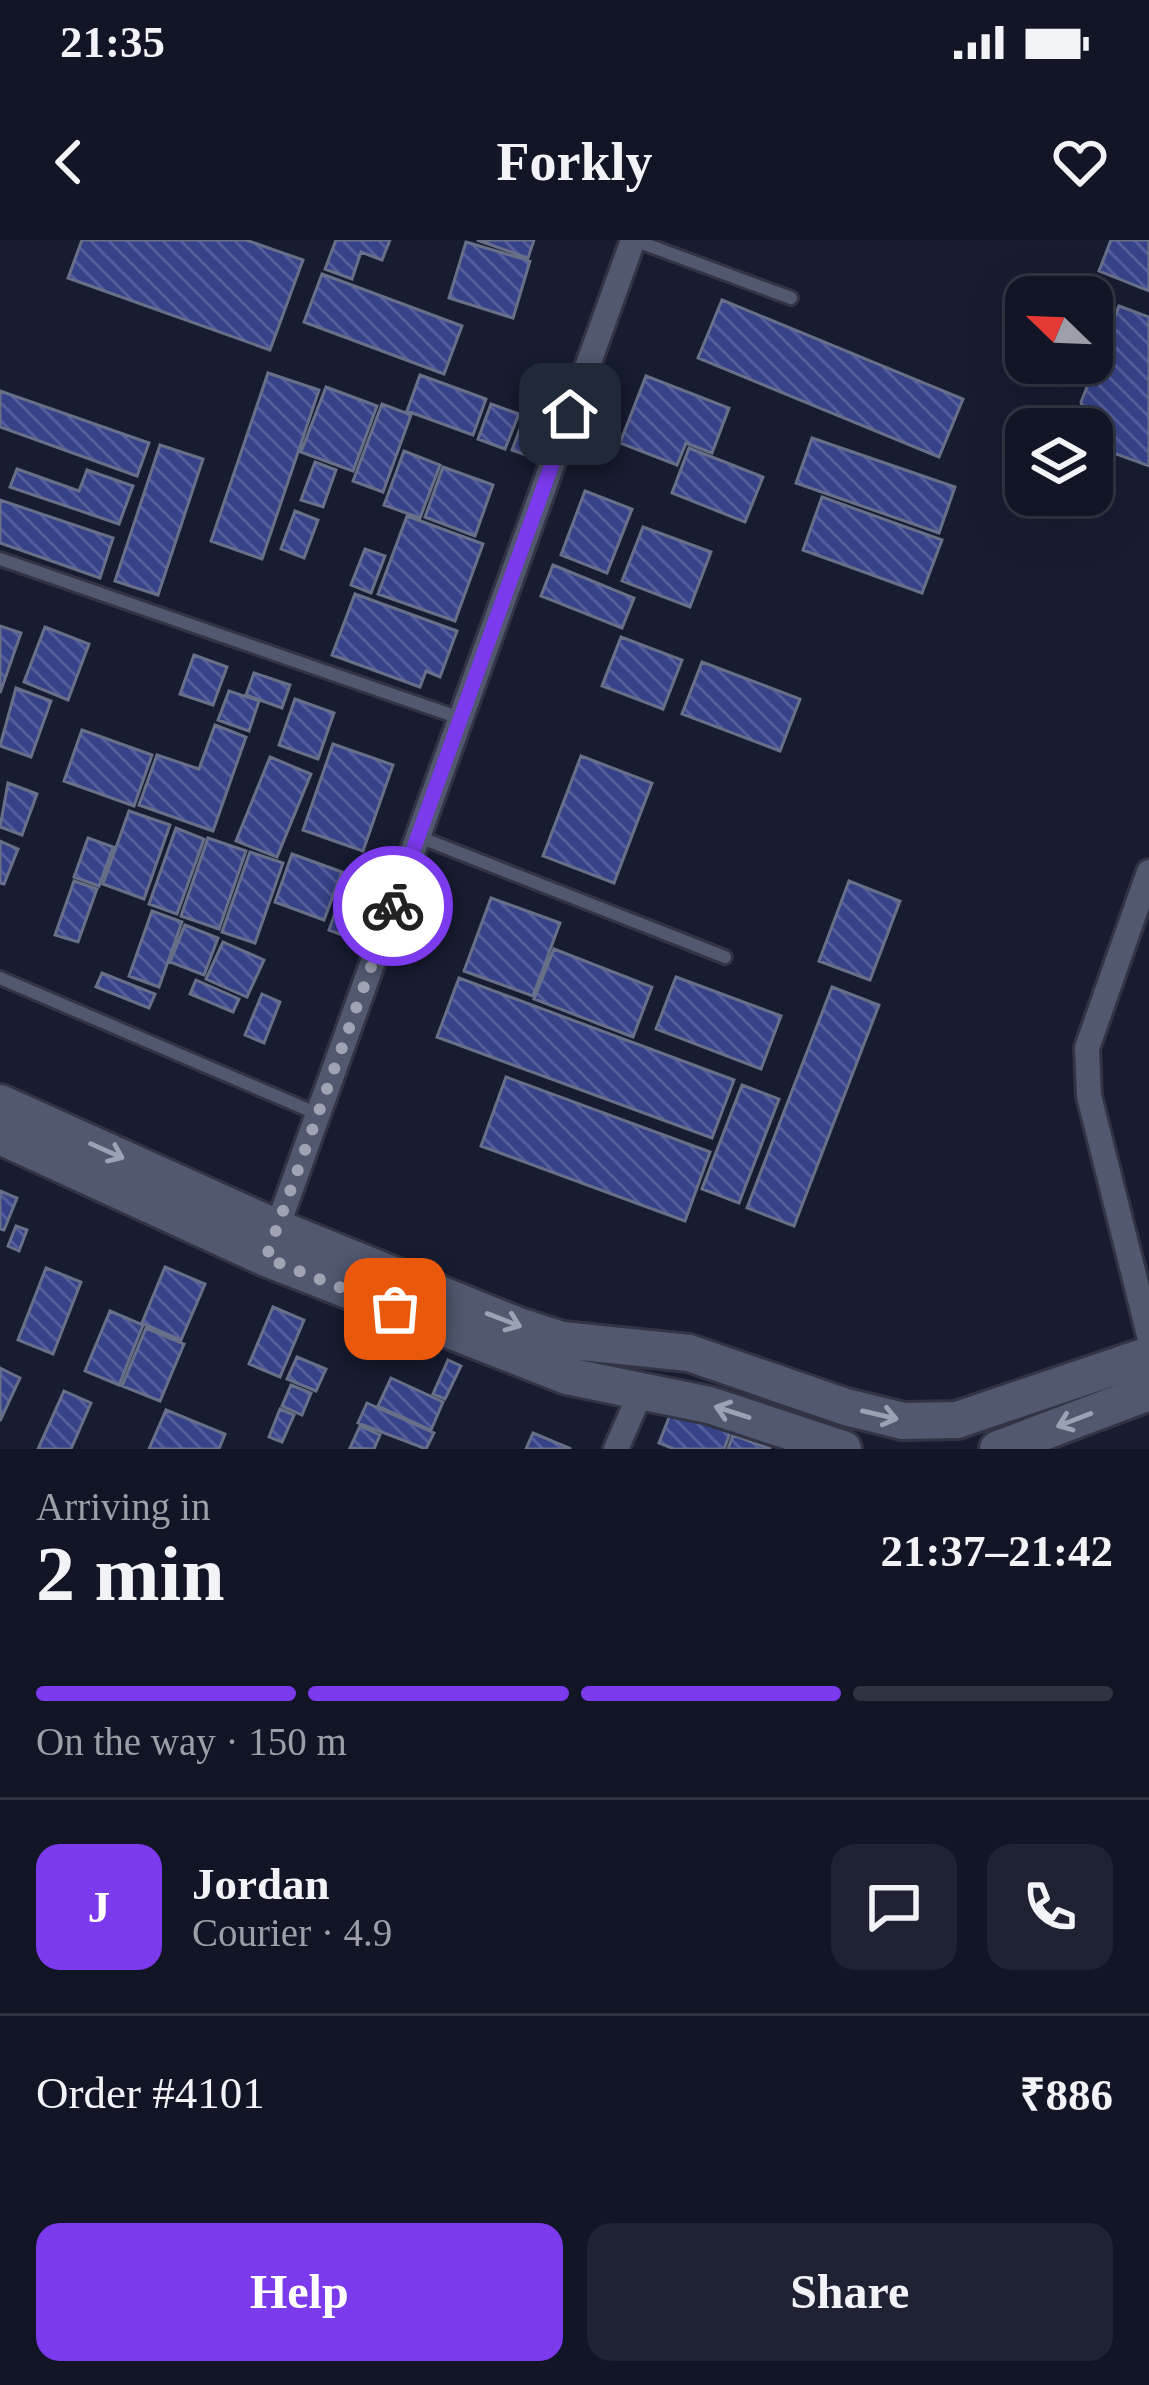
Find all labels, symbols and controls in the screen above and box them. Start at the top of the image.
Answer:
text: 21:35 [60,17,165,67]
icon: back [36,129,102,195]
icon: heart [1047,129,1113,195]
text: Forkly [497,132,653,192]
north arrow [1005,276,1113,384]
map controls [1005,276,1113,516]
pin [519,363,621,465]
icon: home [537,381,603,447]
button: layers [1005,408,1113,516]
courier [333,846,453,966]
icon: bike [360,873,426,939]
one-way arrow [88,1141,124,1163]
pin [344,1258,446,1360]
icon: bag [362,1276,428,1342]
one-way arrow [485,1310,522,1332]
one-way arrow [714,1400,751,1421]
one-way arrow [860,1405,898,1427]
one-way arrow [1056,1411,1093,1433]
text: Arriving in [36,1485,210,1528]
text: 21:37–21:42 [881,1526,1113,1576]
text: 2 min [36,1530,225,1617]
text: On the way · 150 m [36,1720,347,1763]
button: chat [831,1844,957,1970]
button: phone [987,1844,1113,1970]
text: Jordan [192,1859,330,1909]
text: J [88,1882,110,1932]
text: Courier · 4.9 [192,1911,392,1954]
text: Order #4101 [36,2068,265,2118]
text: ₹886 [1020,2070,1113,2120]
button: Help [36,2223,563,2361]
button: Share [587,2223,1113,2361]

